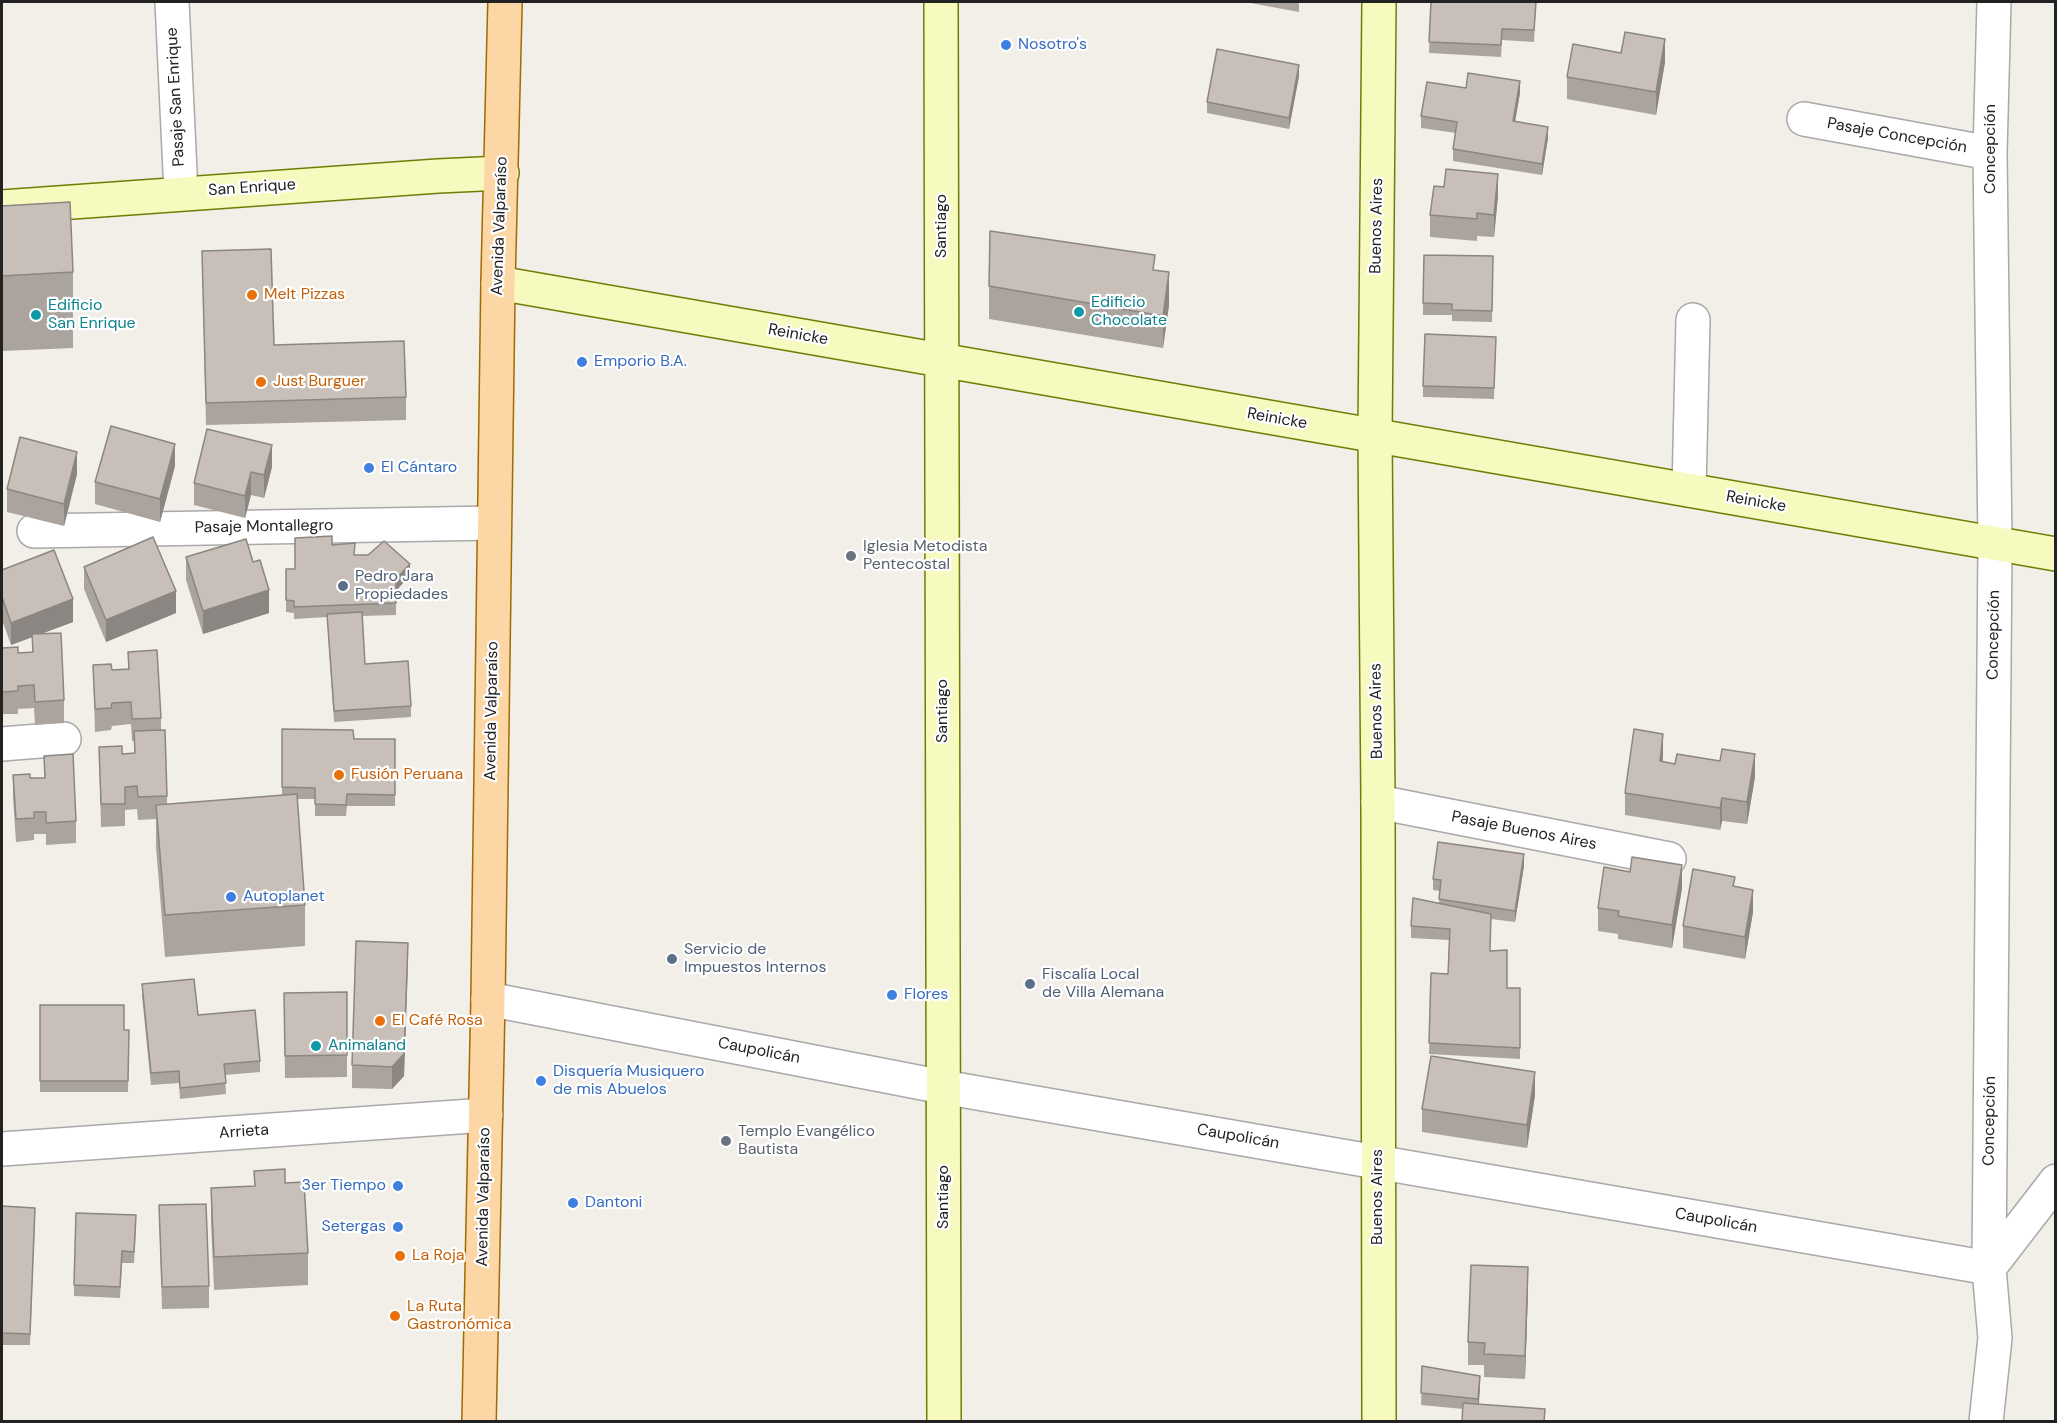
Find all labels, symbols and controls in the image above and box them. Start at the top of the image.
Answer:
street label: Pasaje San Enrique [163,27,189,167]
place label: Nosotro's [1018,35,1087,55]
marker: Nosotro's [999,38,1013,52]
street label: Concepción [1981,104,2001,194]
street label: Pasaje Concepción [1826,114,1968,158]
street label: Avenida Valparaíso [488,156,512,296]
street label: San Enrique [208,175,296,201]
street label: Buenos Aires [1367,178,1387,274]
street label: Santiago [932,194,952,258]
place label: Melt Pizzas [264,285,345,305]
marker: Melt Pizzas [245,288,259,302]
place label: Edificio Chocolate [1091,293,1167,331]
place label: Edificio San Enrique [48,296,136,334]
marker: Edificio Chocolate [1072,305,1086,319]
marker: Edificio San Enrique [29,308,43,322]
street label: Reinicke [766,320,830,350]
place label: Emporio B.A. [594,352,687,372]
marker: Emporio B.A. [575,355,589,369]
place label: Just Burguer [273,372,366,392]
marker: Just Burguer [254,375,268,389]
street label: Reinicke [1245,404,1309,434]
place label: El Cántaro [381,458,457,478]
marker: El Cántaro [362,461,376,475]
street label: Reinicke [1724,487,1788,517]
street label: Pasaje Montallegro [194,516,334,538]
place label: Iglesia Metodista Pentecostal [863,537,987,575]
marker: Iglesia Metodista Pentecostal [844,549,858,563]
place label: Pedro Jara Propiedades [355,567,448,605]
marker: Pedro Jara Propiedades [336,579,350,593]
street label: Concepción [1984,590,2004,680]
street label: Avenida Valparaíso [481,641,503,781]
street label: Buenos Aires [1367,663,1387,759]
street label: Santiago [933,679,953,743]
place label: Fusión Peruana [351,765,463,785]
marker: Fusión Peruana [332,768,346,782]
street label: Pasaje Buenos Aires [1450,807,1598,855]
place label: Autoplanet [243,887,325,907]
marker: Autoplanet [224,890,238,904]
place label: Servicio de Impuestos Internos [684,940,826,978]
marker: Servicio de Impuestos Internos [665,952,679,966]
place label: Fiscalía Local de Villa Alemana [1042,965,1164,1003]
marker: Fiscalía Local de Villa Alemana [1023,977,1037,991]
place label: Flores [904,985,948,1005]
marker: Flores [885,988,899,1002]
place label: El Café Rosa [392,1011,483,1031]
marker: El Café Rosa [373,1014,387,1028]
street label: Caupolicán [716,1034,802,1068]
place label: Animaland [328,1036,406,1056]
marker: Animaland [309,1039,323,1053]
place label: Disquería Musiquero de mis Abuelos [553,1062,705,1100]
marker: Disquería Musiquero de mis Abuelos [534,1074,548,1088]
street label: Concepción [1980,1076,2000,1166]
street label: Caupolicán [1195,1120,1281,1154]
street label: Arrieta [218,1121,270,1143]
place label: Templo Evangélico Bautista [738,1122,875,1160]
street label: Avenida Valparaíso [473,1127,495,1267]
marker: Templo Evangélico Bautista [719,1134,733,1148]
street label: Buenos Aires [1368,1149,1388,1245]
street label: Santiago [934,1165,954,1229]
place label: 3er Tiempo [302,1176,386,1196]
marker: 3er Tiempo [391,1179,405,1193]
place label: Dantoni [585,1193,642,1213]
marker: Dantoni [566,1196,580,1210]
street label: Caupolicán [1673,1204,1759,1238]
place label: Setergas [321,1217,386,1237]
marker: Setergas [391,1220,405,1234]
place label: La Roja [412,1246,464,1266]
marker: La Roja [393,1249,407,1263]
place label: La Ruta Gastronómica [407,1297,512,1335]
marker: La Ruta Gastronómica [388,1309,402,1323]

